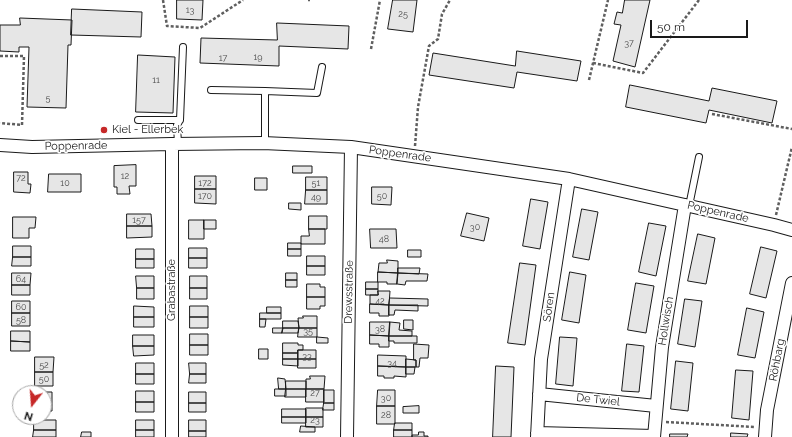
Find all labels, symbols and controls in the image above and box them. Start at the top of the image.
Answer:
house number: 13 [186,5,194,15]
house number: 25 [398,9,408,19]
scale bar [652,12,750,38]
text: 50 m [657,20,685,34]
house number: 37 [624,38,634,48]
house number: 19 [253,52,263,62]
house number: 17 [219,53,227,63]
house number: 11 [152,75,160,85]
house number: 5 [46,93,50,103]
place label: Kiel - Ellerbek [112,123,183,137]
marker: Kiel - Ellerbek [99,125,109,135]
street label: Poppenrade [44,139,108,153]
street label: Poppenrade [368,143,432,165]
house number: 12 [121,171,129,181]
house number: 72 [16,173,26,183]
house number: 10 [60,178,70,188]
house number: 172 [198,178,212,188]
house number: 51 [312,178,320,188]
house number: 170 [198,191,212,201]
house number: 50 [377,191,387,201]
house number: 49 [311,192,321,202]
street label: Poppenrade [686,198,750,226]
house number: 157 [132,215,146,225]
house number: 30 [470,222,480,232]
house number: 48 [379,234,389,244]
street label: Grabastraße [165,259,179,321]
street label: Drewsstraße [342,260,356,324]
house number: 64 [16,274,26,284]
street label: Sören [540,291,558,323]
house number: 42 [375,296,385,306]
street label: Hollwisch [656,296,676,346]
house number: 60 [16,302,26,312]
house number: 58 [16,315,26,325]
house number: 38 [375,324,385,334]
house number: 35 [303,326,313,336]
street label: Röhbarg [766,338,788,382]
house number: 33 [302,351,312,361]
house number: 34 [387,358,397,368]
house number: 52 [39,360,49,370]
house number: 50 [39,374,49,384]
north arrow [12,385,52,425]
house number: 27 [310,388,320,398]
street label: De Twiel [576,391,620,409]
house number: 30 [381,393,391,403]
text: N [23,409,35,423]
house number: 28 [381,410,391,420]
house number: 23 [310,415,320,425]

